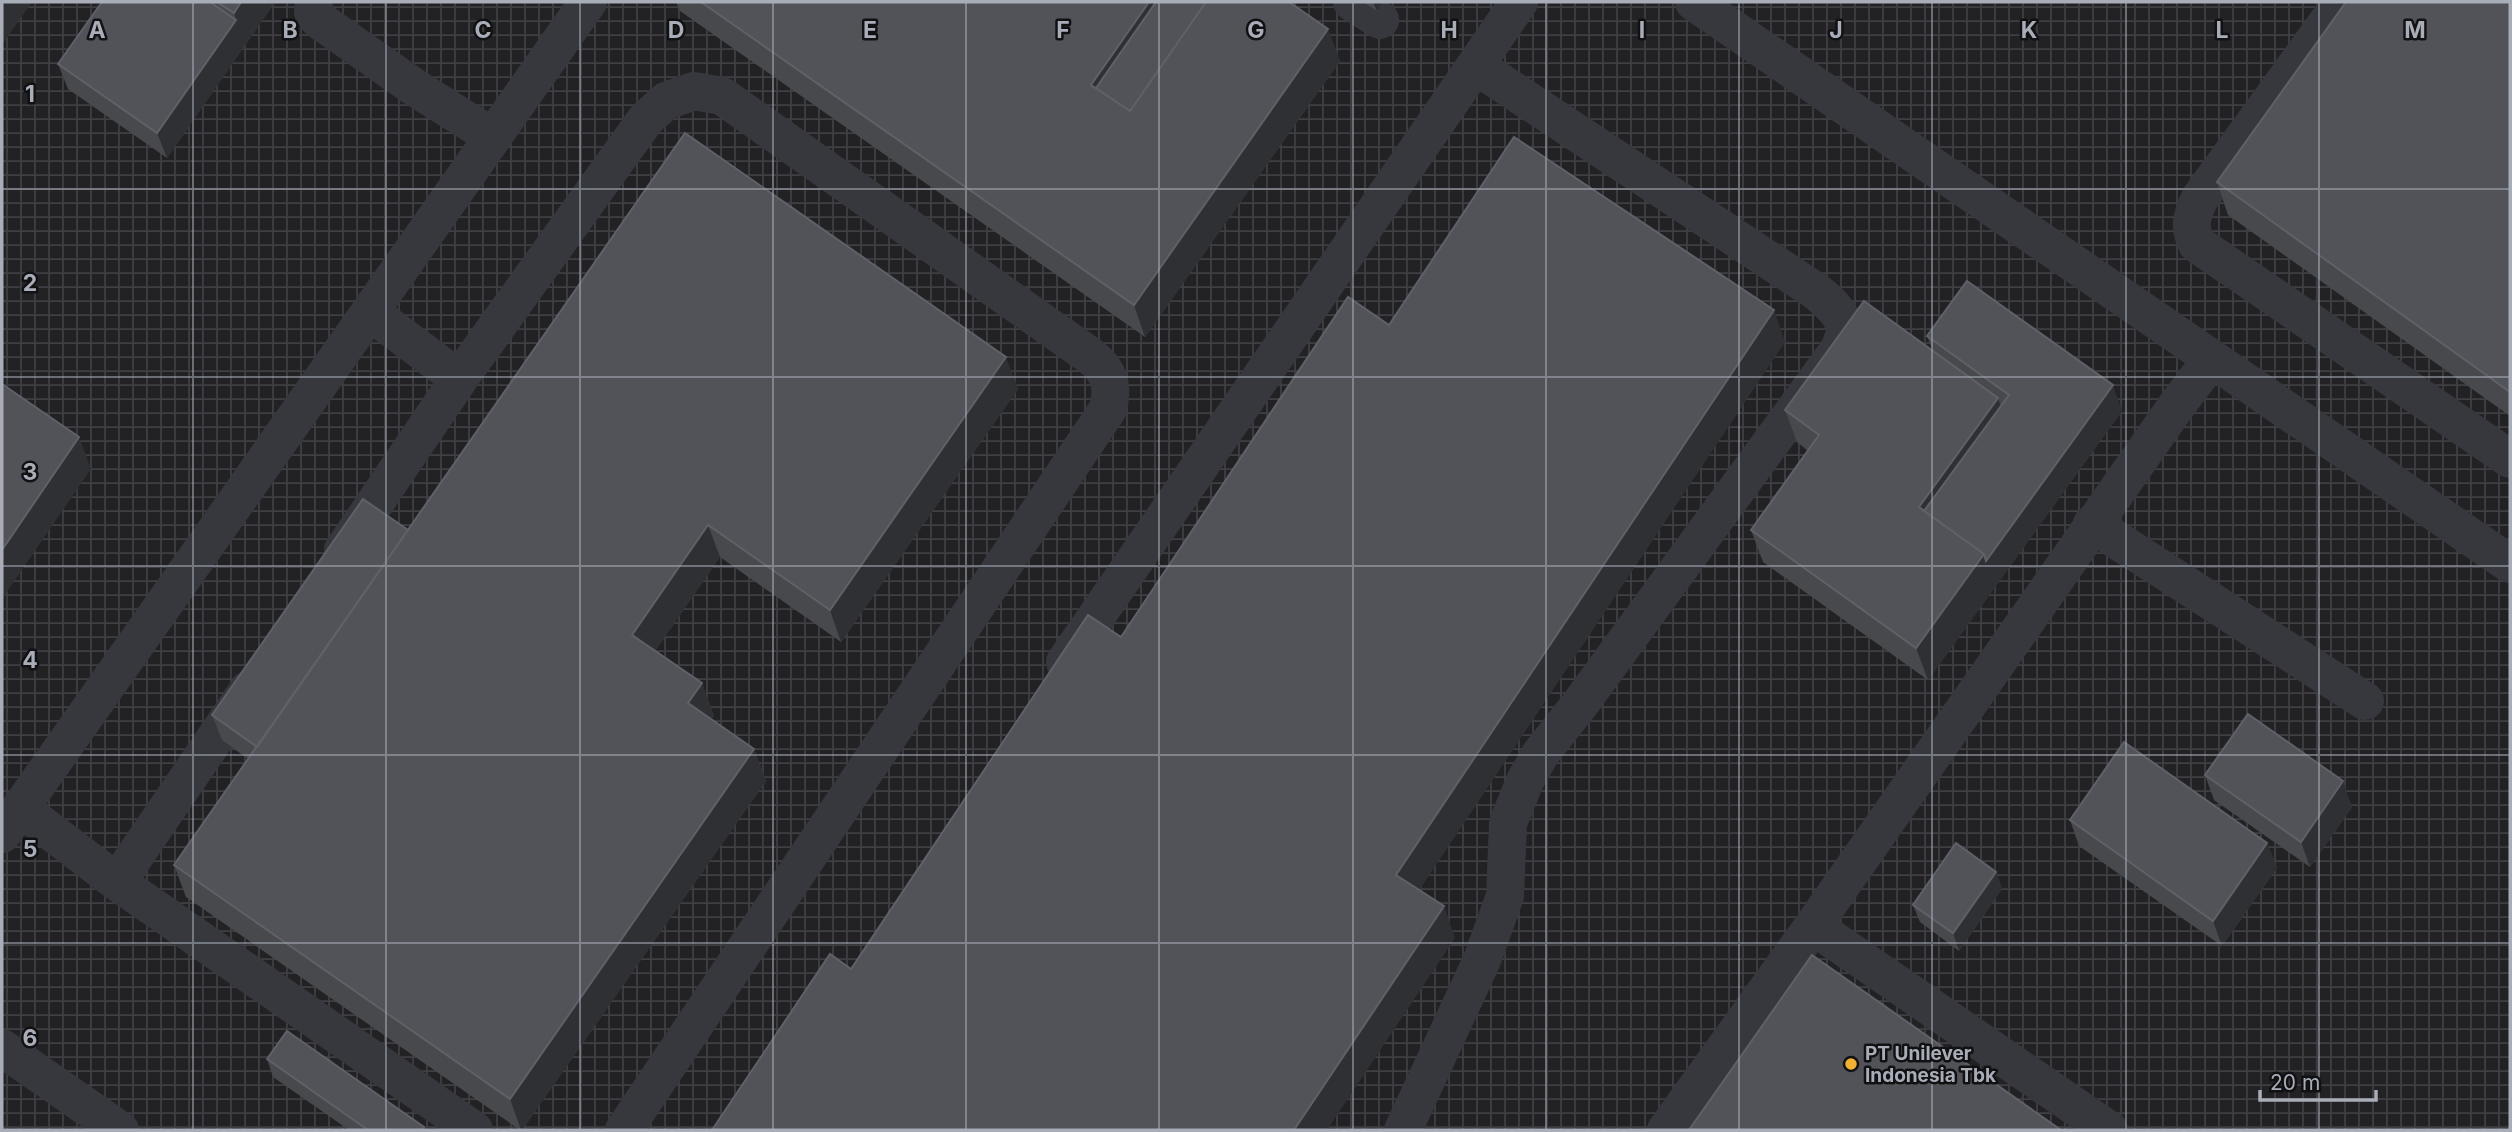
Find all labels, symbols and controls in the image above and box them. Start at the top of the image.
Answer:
text: A [88,16,106,44]
text: B [282,16,298,44]
text: C [474,16,492,44]
text: D [668,16,684,44]
text: E [863,16,877,44]
text: F [1056,16,1070,44]
text: G [1247,16,1265,44]
text: H [1440,16,1458,44]
text: I [1639,16,1645,44]
text: J [1829,16,1843,44]
text: K [2021,16,2037,44]
text: L [2215,16,2229,44]
text: M [2404,16,2426,44]
text: 1 [25,80,35,108]
text: 2 [23,269,37,297]
text: 3 [23,458,37,486]
text: 4 [22,646,38,674]
text: 5 [23,835,37,863]
text: 6 [23,1024,37,1052]
place label: PT Unilever Indonesia Tbk [1865,1042,1996,1087]
marker: PT Unilever Indonesia Tbk [1843,1056,1859,1072]
scale bar [2260,1058,2376,1102]
text: 20 m [2270,1070,2320,1095]

